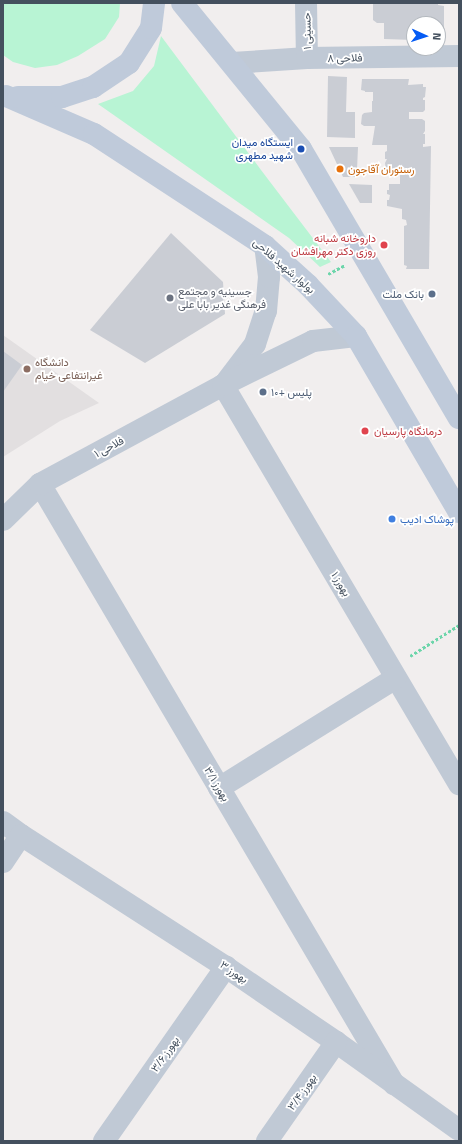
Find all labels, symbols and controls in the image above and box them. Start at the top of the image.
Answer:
street label: حسینی ۱ [300,12,314,50]
north arrow [406,16,446,56]
text: N [429,32,445,41]
street label: فلاحی ۸ [327,51,363,65]
place label: ایستگاه میدان شهید مطهری [232,136,293,162]
marker: ایستگاه میدان شهید مطهری [296,144,306,154]
place label: رستوران آقاجون [348,162,414,176]
marker: رستوران آقاجون [335,164,345,174]
place label: داروخانه شبانه روزی دکتر مهرافشان [291,232,376,258]
street label: بولوار شهید فلاحی [250,236,318,296]
marker: داروخانه شبانه روزی دکتر مهرافشان [379,240,389,250]
place label: جسینیه و مجتمع فرهنگی غدیر بابا علی [178,285,266,311]
place label: بانک ملت [382,287,424,301]
marker: بانک ملت [427,289,437,299]
marker: جسینیه و مجتمع فرهنگی غدیر بابا علی [165,293,175,303]
place label: دانشگاه غیرانتفاعی خیام [35,356,103,382]
marker: دانشگاه غیرانتفاعی خیام [22,364,32,374]
place label: پلیس +۱۰ [271,385,312,399]
marker: پلیس +۱۰ [258,387,268,397]
place label: درمانگاه پارسیان [374,424,442,438]
marker: درمانگاه پارسیان [359,425,371,437]
street label: فلاحی ۱ [92,434,126,460]
place label: پوشاک ادیب [400,512,454,526]
marker: پوشاک ادیب [387,514,397,524]
street label: بهورز ۱ [328,569,354,599]
street label: بهورز ۳/۱ [201,764,233,804]
street label: بهورز ۳ [218,958,250,986]
street label: بهورز ۳/۶ [148,1034,182,1074]
street label: بهورز ۳/۴ [285,1071,319,1113]

